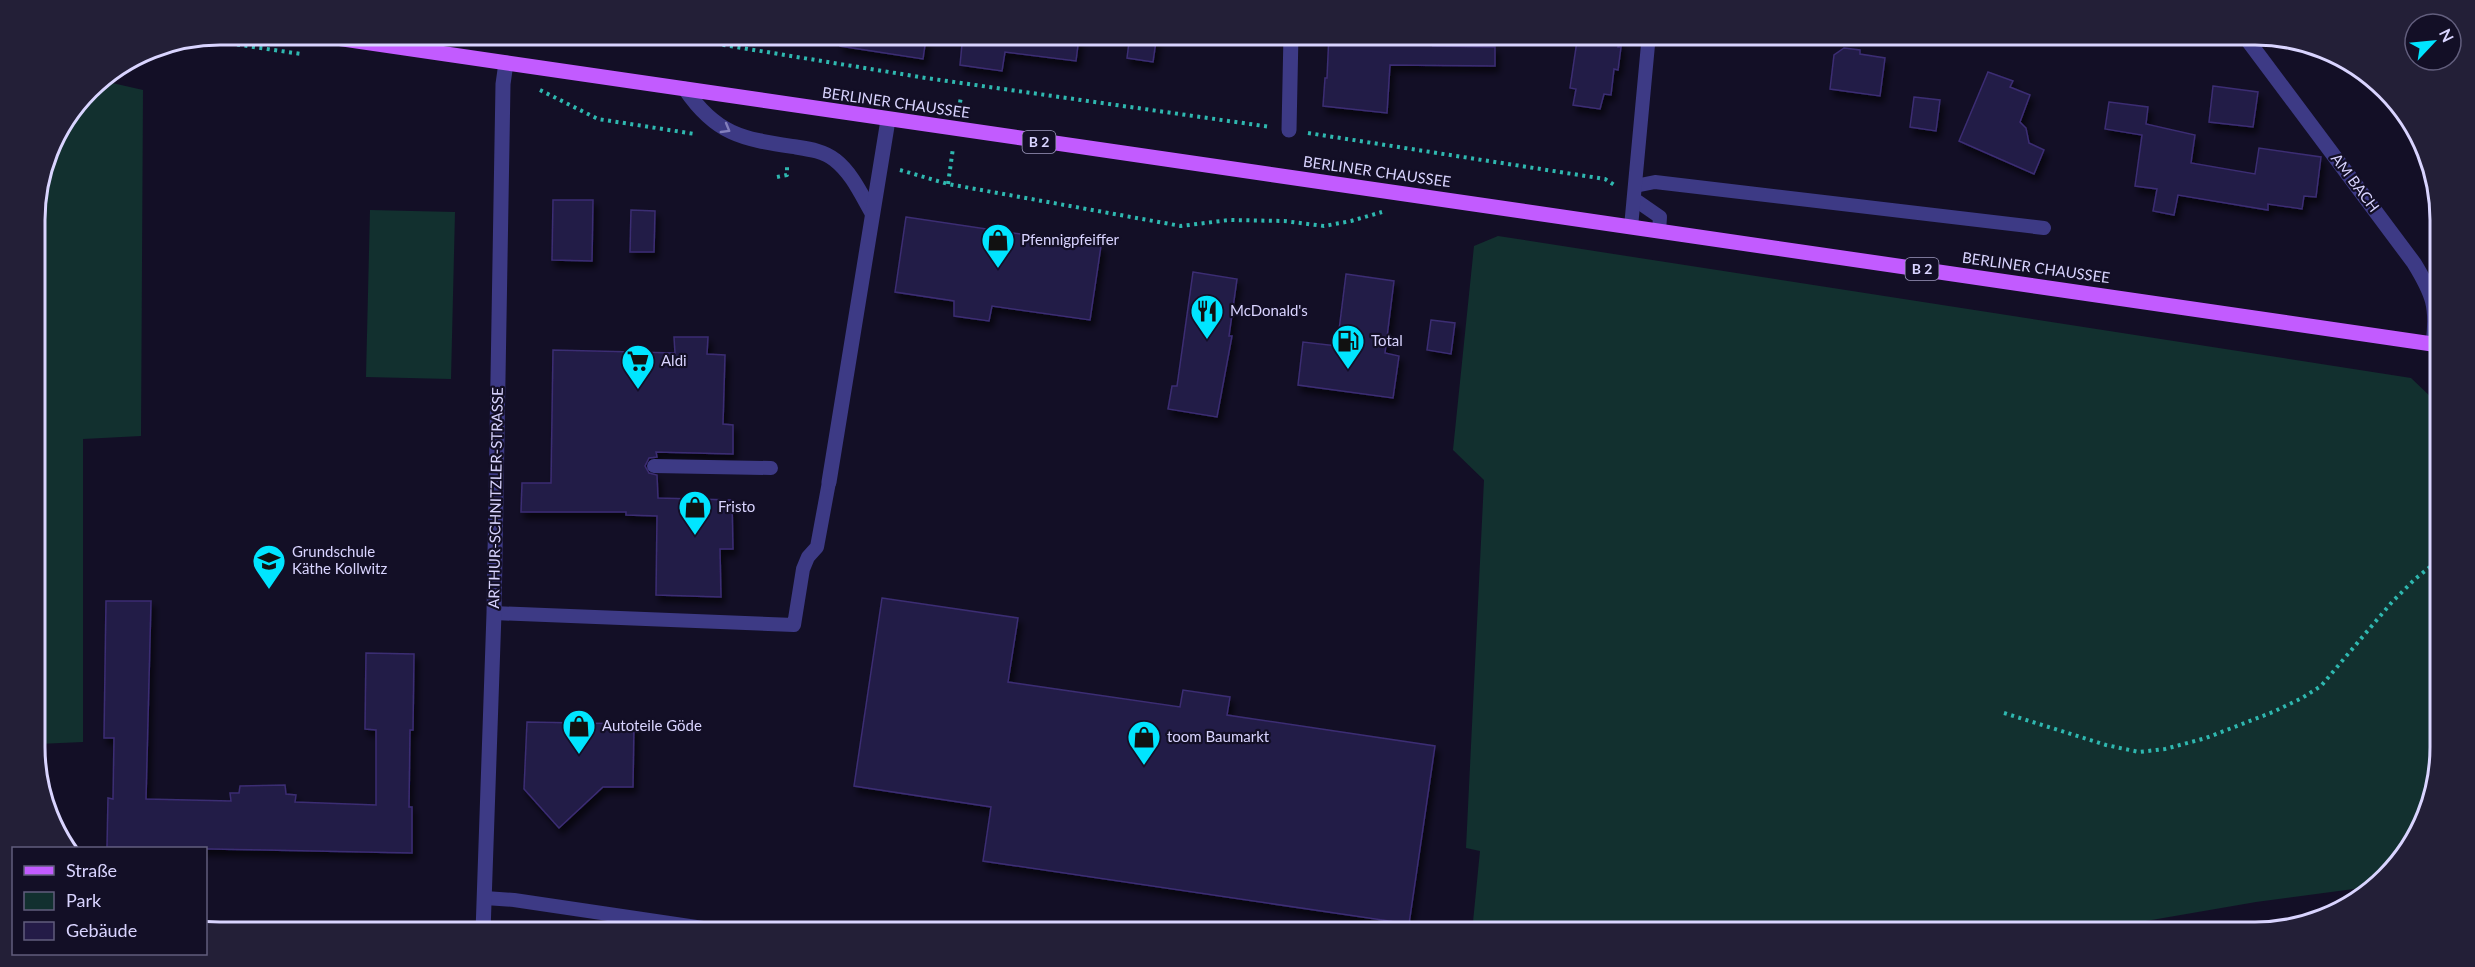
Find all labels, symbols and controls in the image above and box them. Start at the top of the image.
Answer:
north arrow [2403,12,2463,72]
text: N [2436,26,2458,45]
street label: BERLINER CHAUSSEE [821,83,971,121]
one-way arrow [720,122,730,133]
road number: B 2 [1022,131,1056,153]
street label: AM BACH [2328,149,2384,215]
street label: BERLINER CHAUSSEE [1302,152,1452,190]
shop icon: Pfennigpfeiffer [980,222,1016,269]
place label: Pfennigpfeiffer [1021,230,1120,248]
street label: BERLINER CHAUSSEE [1961,248,2111,286]
road number: B 2 [1906,258,1938,280]
restaurant icon: McDonald's [1189,293,1225,340]
place label: McDonald's [1230,301,1308,319]
fuel station icon: Total [1330,323,1366,370]
place label: Total [1371,331,1403,349]
supermarket icon: Aldi [620,343,656,390]
place label: Aldi [661,351,687,369]
street label: ARTHUR-SCHNITZLER-STRASSE [484,387,506,609]
shop icon: Fristo [677,489,713,536]
place label: Fristo [718,497,755,515]
place label: Grundschule Käthe Kollwitz [292,542,387,577]
school or university icon: Grundschule Käthe Kollwitz [251,543,287,590]
shop icon: Autoteile Göde [561,708,597,755]
place label: Autoteile Göde [602,716,702,734]
shop icon: toom Baumarkt [1126,719,1162,766]
place label: toom Baumarkt [1167,727,1270,745]
legend [12,847,207,955]
text: Straße [66,859,117,881]
text: Park [66,889,102,911]
text: Gebäude [66,919,137,941]

